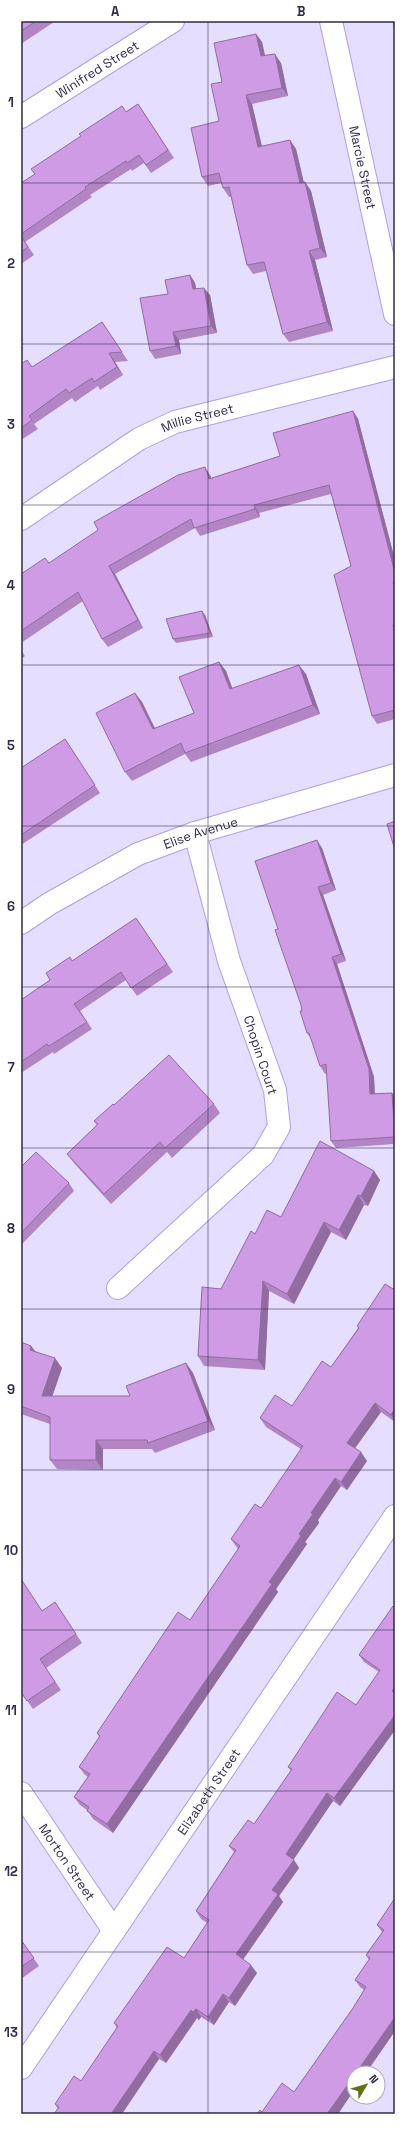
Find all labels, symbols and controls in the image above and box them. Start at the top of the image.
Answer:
text: A [111,3,120,20]
text: B [297,3,306,20]
street label: Winifred Street [53,37,142,102]
text: 1 [8,94,14,111]
street label: Marcie Street [345,124,380,211]
text: 2 [7,255,15,272]
street label: Millie Street [158,400,235,436]
text: 3 [7,416,15,433]
text: 4 [7,577,15,594]
text: 5 [7,737,15,754]
street label: Elise Avenue [161,813,240,853]
text: 6 [7,898,15,915]
street label: Chopin Court [240,1013,281,1097]
text: 7 [7,1059,15,1076]
text: 8 [7,1220,15,1237]
text: 9 [7,1381,15,1398]
text: 10 [4,1542,18,1559]
text: 11 [5,1702,17,1719]
street label: Elizabeth Street [173,1745,244,1838]
street label: Morton Street [35,1820,99,1904]
text: 12 [4,1863,18,1880]
text: 13 [4,2024,18,2041]
north arrow [346,2065,386,2105]
text: N [366,2072,382,2086]

